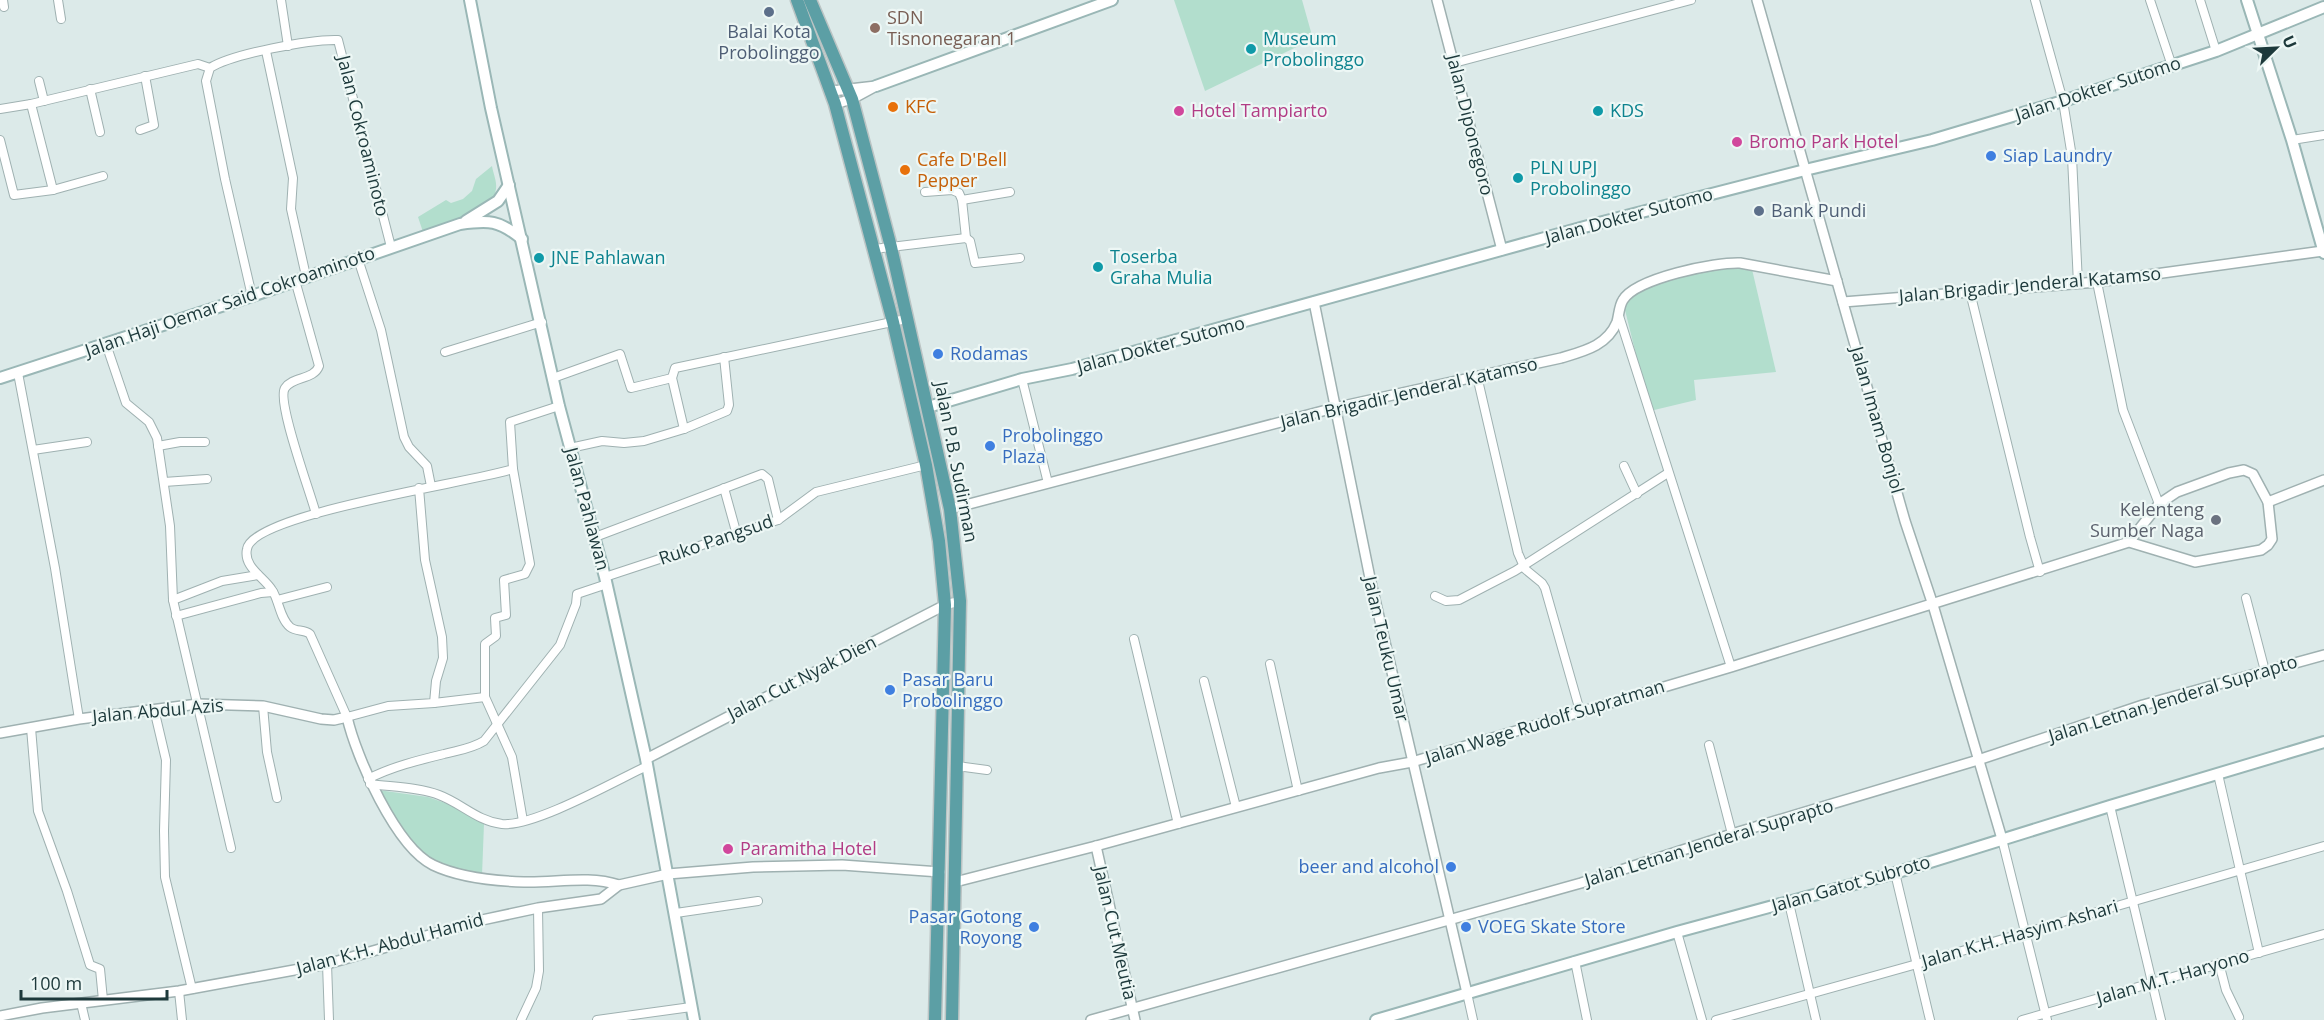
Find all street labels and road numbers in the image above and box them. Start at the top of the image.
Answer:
street label: Jalan Diponegoro [1441,50,1500,198]
street label: Jalan Dokter Sutomo [2010,50,2184,127]
street label: Jalan Cokroaminoto [332,51,396,219]
street label: Jalan Dokter Sutomo [1540,181,1715,249]
street label: Jalan Haji Oemar Said Cokroaminoto [80,240,378,363]
street label: Jalan Brigadir Jenderal Katamso [1896,261,2162,308]
street label: Jalan Dokter Sutomo [1072,310,1247,378]
street label: Jalan Imam Bonjol [1845,342,1910,496]
street label: Jalan Brigadir Jenderal Katamso [1276,351,1540,434]
street label: Jalan P.B. Sudirman [929,377,984,544]
street label: Jalan Pahlawan [559,443,616,573]
street label: Ruko Pangsud [655,508,776,570]
street label: Jalan Teuku Umar [1358,572,1416,724]
street label: Jalan Cut Nyak Dien [721,629,880,726]
street label: Jalan Letnan Jenderal Suprapto [2043,649,2300,748]
street label: Jalan Wage Rudolf Supratman [1420,673,1667,769]
street label: Jalan Abdul Azis [89,692,225,728]
street label: Jalan Letnan Jenderal Suprapto [1579,793,1836,892]
street label: Jalan Gatot Subroto [1767,849,1933,918]
street label: Jalan Cut Meutia [1088,861,1143,1002]
street label: Jalan K.H. Hasyim Ashari [1917,894,2121,973]
street label: Jalan K.H. Abdul Hamid [292,907,486,980]
street label: Jalan M.T. Haryono [2092,943,2252,1010]

